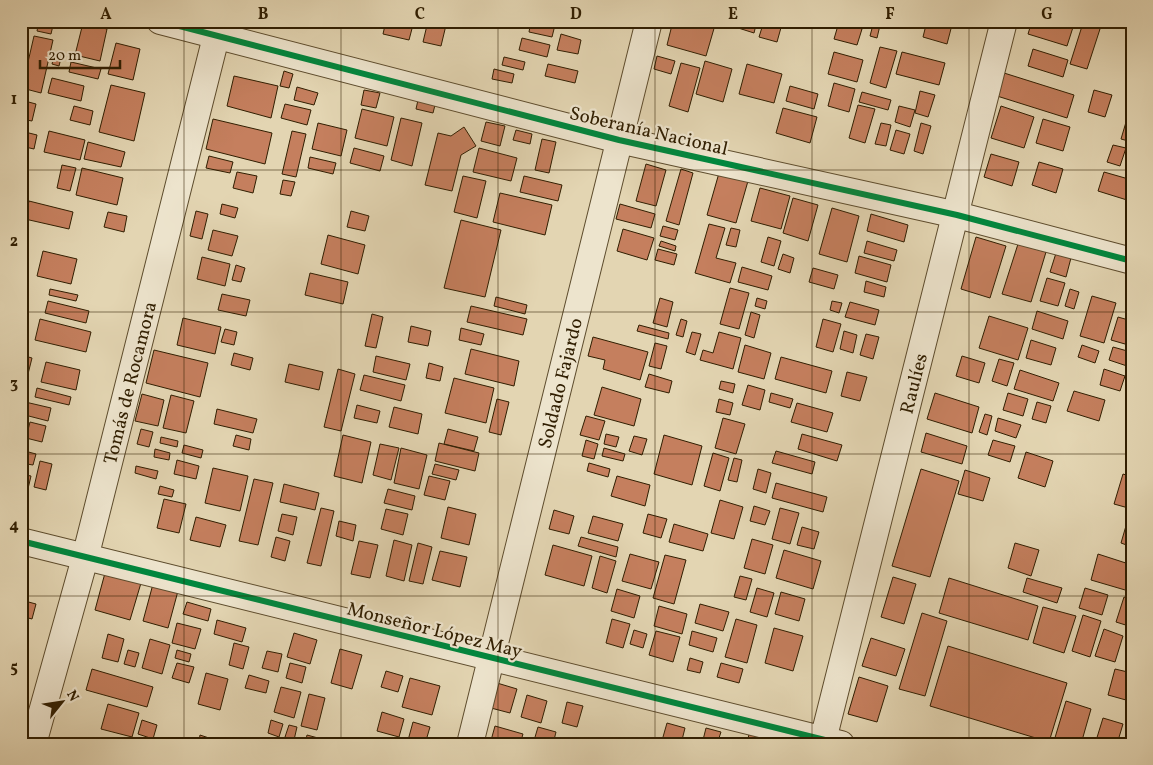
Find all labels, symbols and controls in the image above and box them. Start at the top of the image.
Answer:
text: A [100,4,112,26]
text: B [258,4,269,26]
text: C [415,4,425,26]
text: D [570,4,582,26]
text: E [728,4,738,26]
text: F [885,4,895,26]
text: G [1041,4,1053,26]
scale bar [40,38,120,70]
text: 20 m [48,46,81,67]
text: 1 [11,89,17,111]
street label: Soberanía Nacional [567,101,731,163]
text: 2 [10,231,18,253]
street label: Tomás de Rocamora [98,299,164,467]
street label: Soldado Fajardo [533,315,590,451]
street label: Raulíes [895,351,935,417]
text: 3 [10,373,18,395]
text: 4 [9,515,19,537]
street label: Monseñor López May [344,597,525,665]
text: 5 [10,657,18,679]
north arrow [38,678,88,728]
text: N [61,687,83,705]

